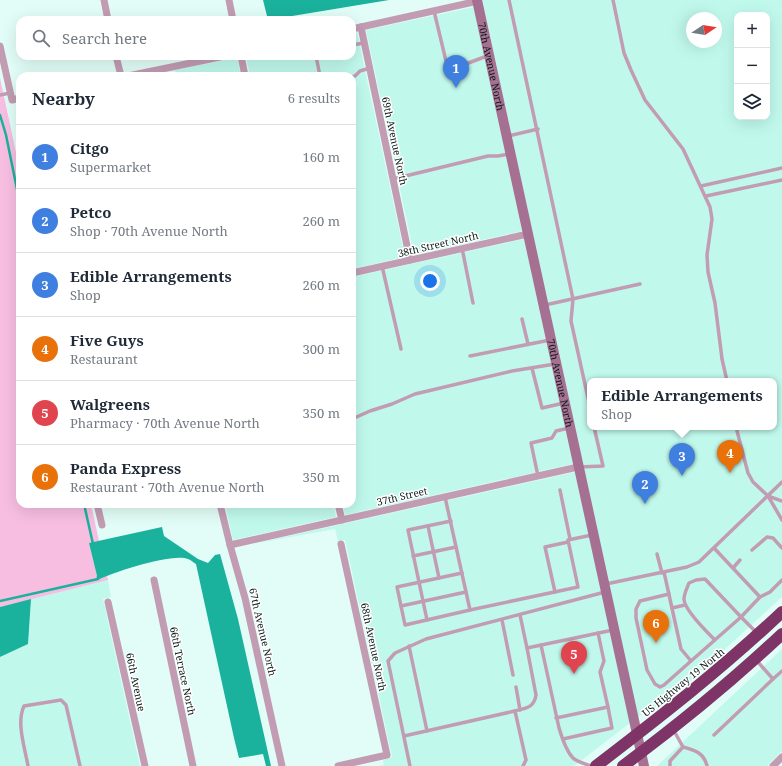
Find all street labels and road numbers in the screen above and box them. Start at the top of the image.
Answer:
street label: 70th Avenue North [475,21,508,113]
street label: 69th Avenue North [379,96,411,187]
street label: 38th Street North [396,228,480,260]
street label: 70th Avenue North [544,337,577,429]
street label: 37th Street [375,483,429,509]
street label: 67th Avenue North [246,587,280,678]
street label: 68th Avenue North [358,602,390,693]
street label: 66th Terrace North [167,625,199,717]
street label: US Highway 19 North [639,644,728,720]
street label: 66th Avenue [123,651,149,713]

